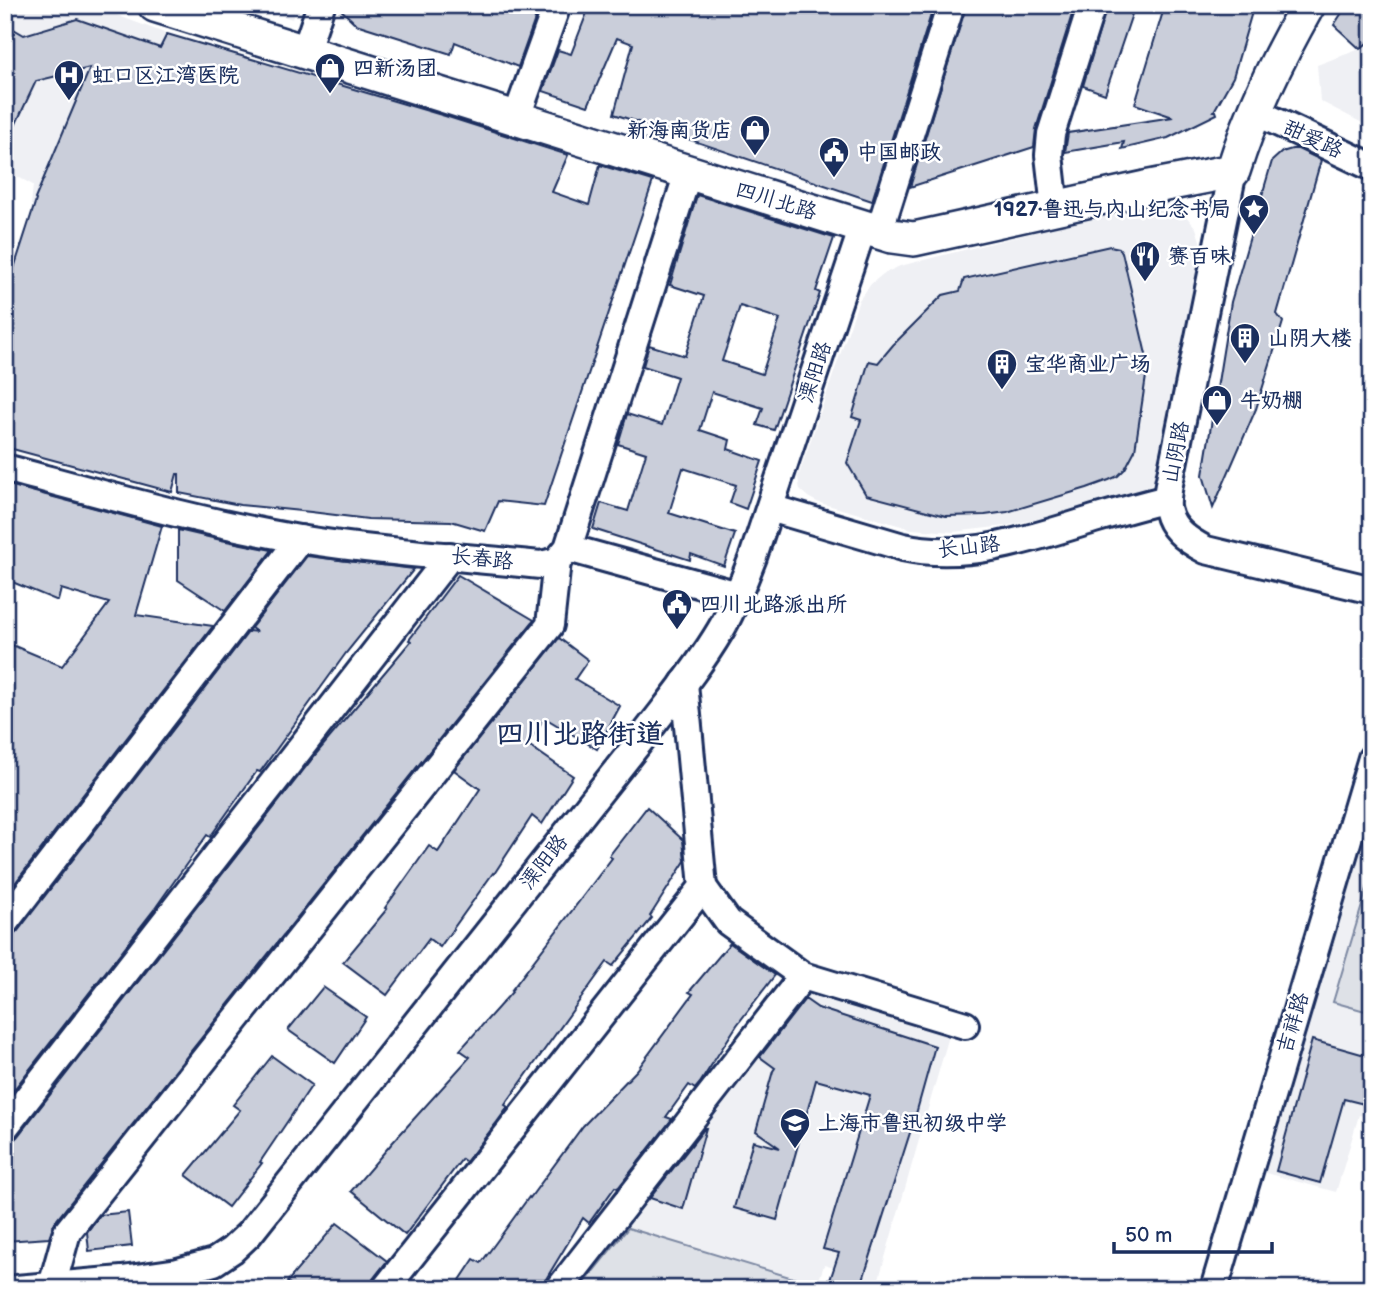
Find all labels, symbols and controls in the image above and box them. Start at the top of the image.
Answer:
shop icon: 四新汤团 [313,51,347,95]
place label: 四新汤团 [353,56,437,81]
hospital icon: 虹口区江湾医院 [52,58,86,102]
place label: 虹口区江湾医院 [92,63,239,88]
shop icon: 新海南货店 [738,113,772,157]
street label: 甜爱路 [1279,114,1347,164]
place label: 新海南货店 [627,118,732,143]
public building icon: 中国邮政 [817,135,851,179]
place label: 中国邮政 [857,140,941,165]
street label: 四川北路 [732,177,820,225]
place icon: 1927·鲁迅与内山纪念书局 [1237,192,1271,236]
place label: 1927·鲁迅与内山纪念书局 [994,197,1231,222]
restaurant icon: 赛百味 [1128,239,1162,283]
place label: 赛百味 [1168,244,1231,269]
building icon: 山阴大楼 [1228,321,1262,365]
place label: 山阴大楼 [1268,326,1352,351]
street label: 溧阳路 [793,338,837,406]
building icon: 宝华商业广场 [985,347,1019,391]
place label: 宝华商业广场 [1025,352,1151,377]
shop icon: 牛奶棚 [1200,383,1234,427]
place label: 牛奶棚 [1240,388,1303,413]
street label: 山阴路 [1158,419,1194,485]
street label: 长山路 [936,531,1002,563]
street label: 长春路 [449,543,515,575]
public building icon: 四川北路派出所 [660,587,694,631]
place label: 四川北路派出所 [700,592,847,617]
district label: 四川北路街道 [496,718,664,751]
street label: 溧阳路 [515,829,573,895]
street label: 吉祥路 [1272,989,1314,1057]
school or university icon: 上海市鲁迅初级中学 [778,1106,812,1150]
place label: 上海市鲁迅初级中学 [818,1111,1007,1136]
scale bar [1114,1210,1272,1254]
text: 50 m [1125,1223,1172,1248]

